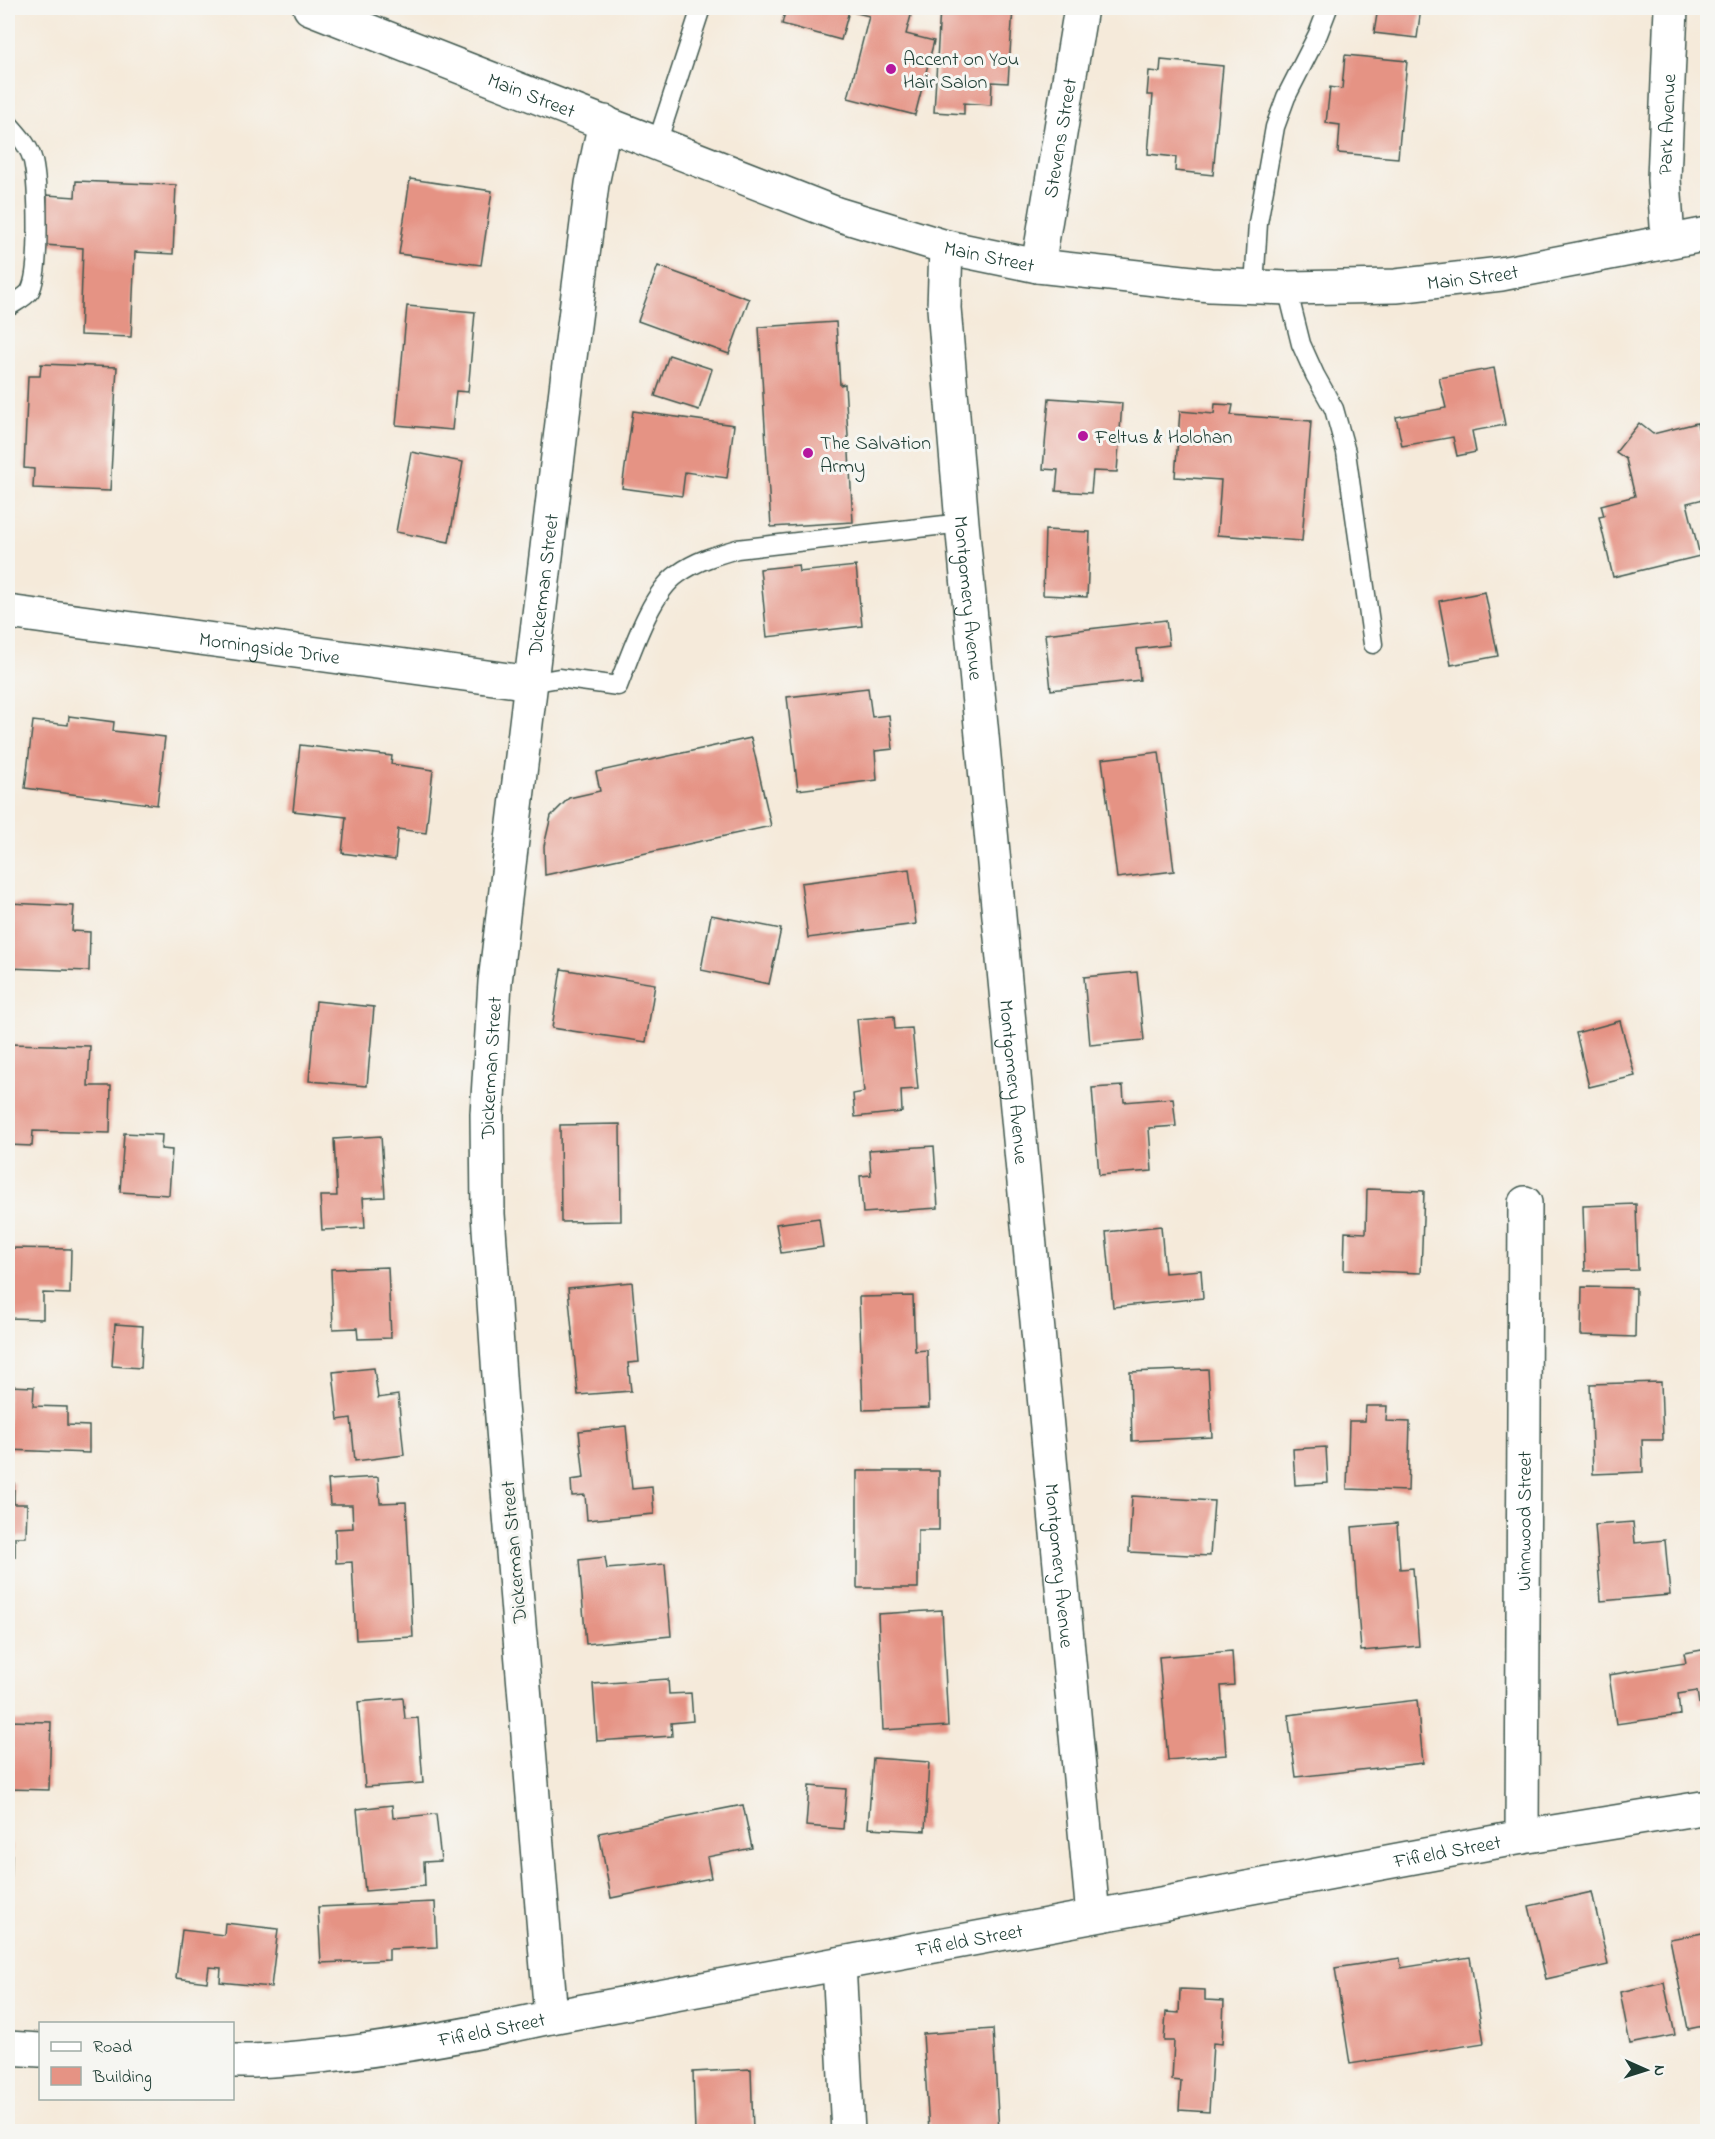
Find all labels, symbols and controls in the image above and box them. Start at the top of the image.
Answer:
place label: Accent on You Hair Salon [903,46,1019,98]
marker: Accent on You Hair Salon [884,62,898,76]
street label: Main Street [483,67,579,127]
street label: Park Avenue [1652,73,1685,175]
street label: Stevens Street [1038,76,1086,200]
street label: Main Street [941,235,1037,282]
street label: Main Street [1426,259,1522,299]
place label: Feltus & Holohan [1094,424,1233,453]
marker: Feltus & Holohan [1076,429,1090,443]
place label: The Salvation Army [820,430,931,482]
marker: The Salvation Army [801,446,815,460]
street label: Dickerman Street [522,512,568,658]
street label: Montgomery Avenue [944,515,989,682]
street label: Morningside Drive [197,626,342,674]
street label: Dickerman Street [475,995,511,1140]
street label: Montgomery Avenue [990,998,1034,1166]
street label: Winnwood Street [1511,1451,1541,1591]
street label: Dickerman Street [495,1479,536,1625]
street label: Montgomery Avenue [1035,1482,1080,1649]
street label: Fifield Street [1391,1829,1504,1878]
street label: Fifield Street [913,1918,1026,1966]
street label: Fifield Street [435,2007,549,2056]
legend [39,2022,234,2100]
text: Road [93,2035,132,2061]
north arrow [1616,2040,1676,2100]
text: Building [92,2065,152,2092]
text: N [1647,2065,1671,2077]

